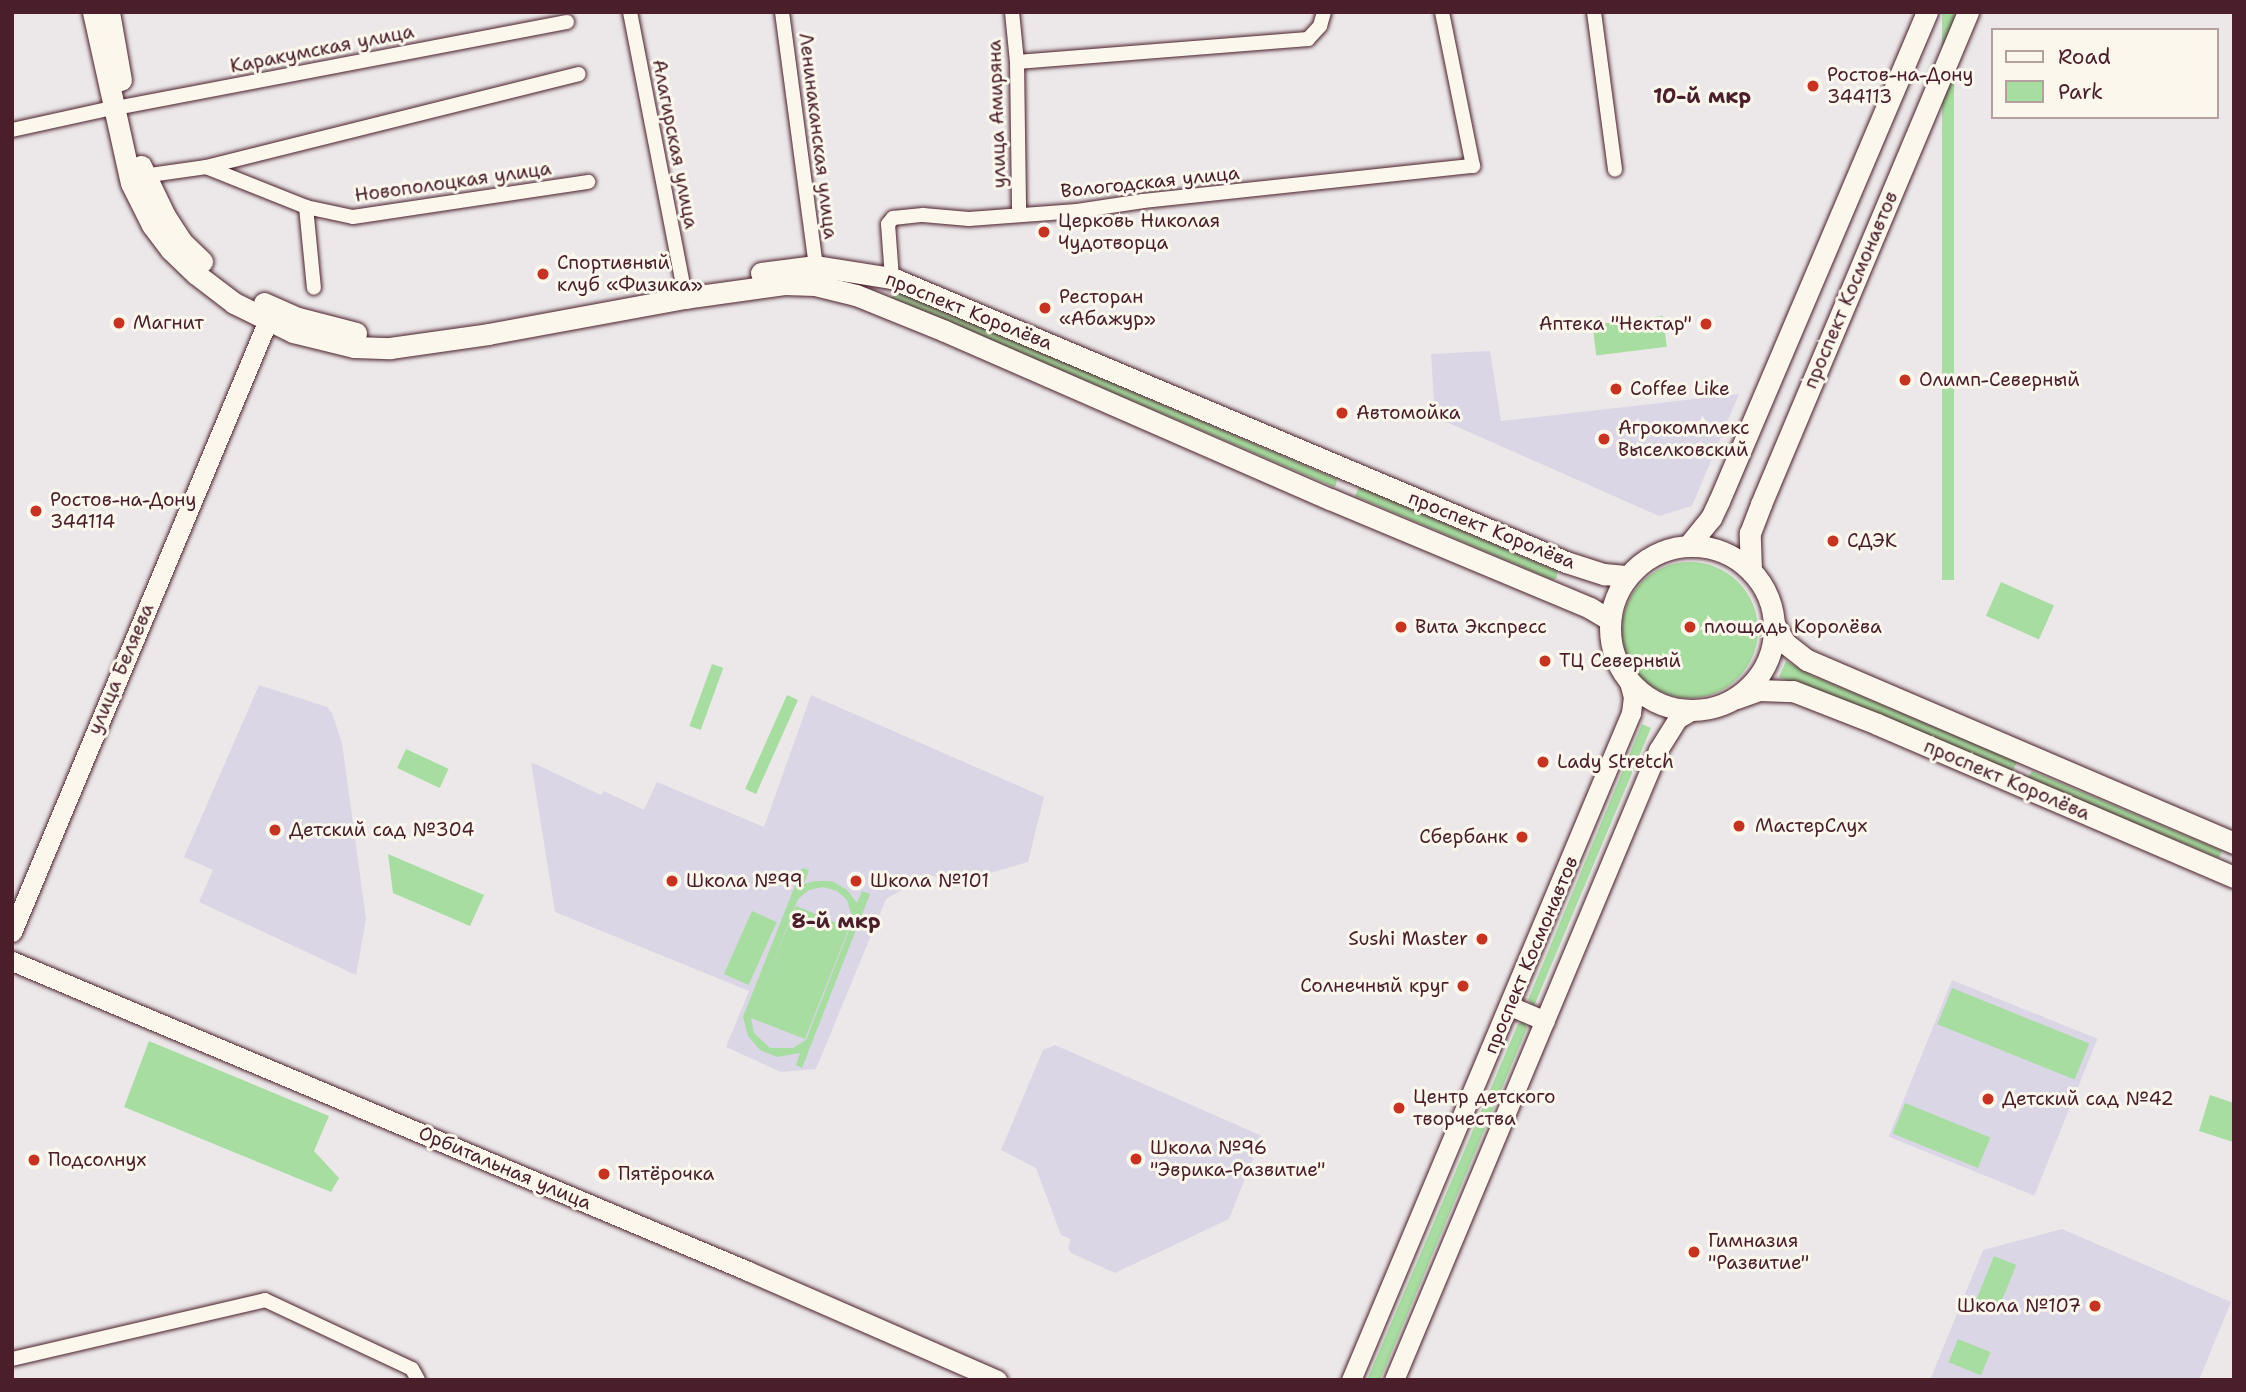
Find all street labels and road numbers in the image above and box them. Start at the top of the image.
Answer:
street label: Каракумская улица [228,20,416,78]
street label: Ленинаканская улица [794,32,842,240]
street label: улица Амиряна [983,39,1011,189]
street label: Алагирская улица [647,57,703,231]
street label: Новополоцкая улица [353,157,553,207]
street label: Вологодская улица [1060,161,1240,203]
street label: проспект Космонавтов [1799,188,1903,392]
street label: проспект Королёва [882,267,1056,355]
street label: проспект Королёва [1405,486,1579,574]
street label: улица Беляева [83,600,159,738]
street label: проспект Королёва [1921,735,2093,825]
street label: проспект Космонавтов [1479,853,1583,1057]
street label: Орбитальная улица [415,1121,595,1215]

